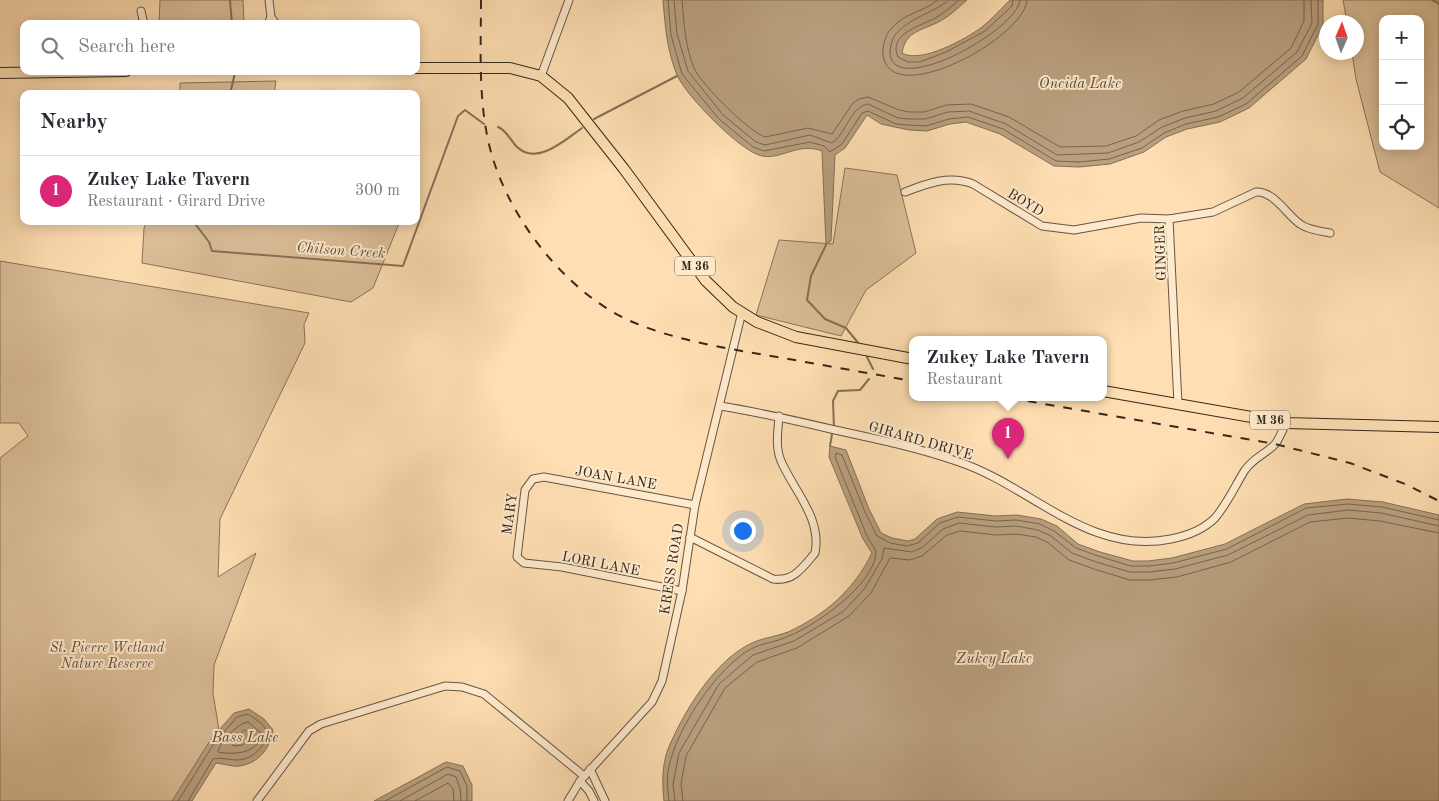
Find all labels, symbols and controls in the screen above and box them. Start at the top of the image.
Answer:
north arrow [1319,15,1364,60]
map controls [1379,15,1424,150]
button: + [1379,15,1424,60]
search box [20,20,420,75]
icon: search [38,34,66,62]
text: Search here [78,38,175,57]
button: − [1379,60,1424,105]
water label: Oneida Lake [1039,77,1121,92]
button: locate [1379,105,1424,150]
text: Nearby [40,112,108,133]
text: Zukey Lake Tavern [87,171,250,190]
text: 1 [51,183,61,199]
text: 300 m [355,183,400,199]
street label: BOYD [1005,187,1046,219]
text: Restaurant · Girard Drive [87,194,265,210]
street label: GINGER [1153,225,1169,281]
water label: Chilson Creek [296,241,386,262]
road number: M 36 [675,256,715,276]
popup [909,336,1107,401]
text: Zukey Lake Tavern [926,349,1090,368]
text: Restaurant [926,372,1003,388]
road number: M 36 [1250,410,1290,430]
pin: 1 [992,418,1024,459]
street label: GIRARD DRIVE [867,419,975,463]
street label: JOAN LANE [574,464,658,492]
street label: MARY [500,492,520,536]
your location [730,518,756,544]
street label: KRESS ROAD [658,522,686,616]
street label: LORI LANE [561,550,641,578]
park label: St. Pierre Wetland Nature Reserve [50,641,165,671]
water label: Zukey Lake [956,652,1032,667]
water label: Bass Lake [211,731,278,746]

